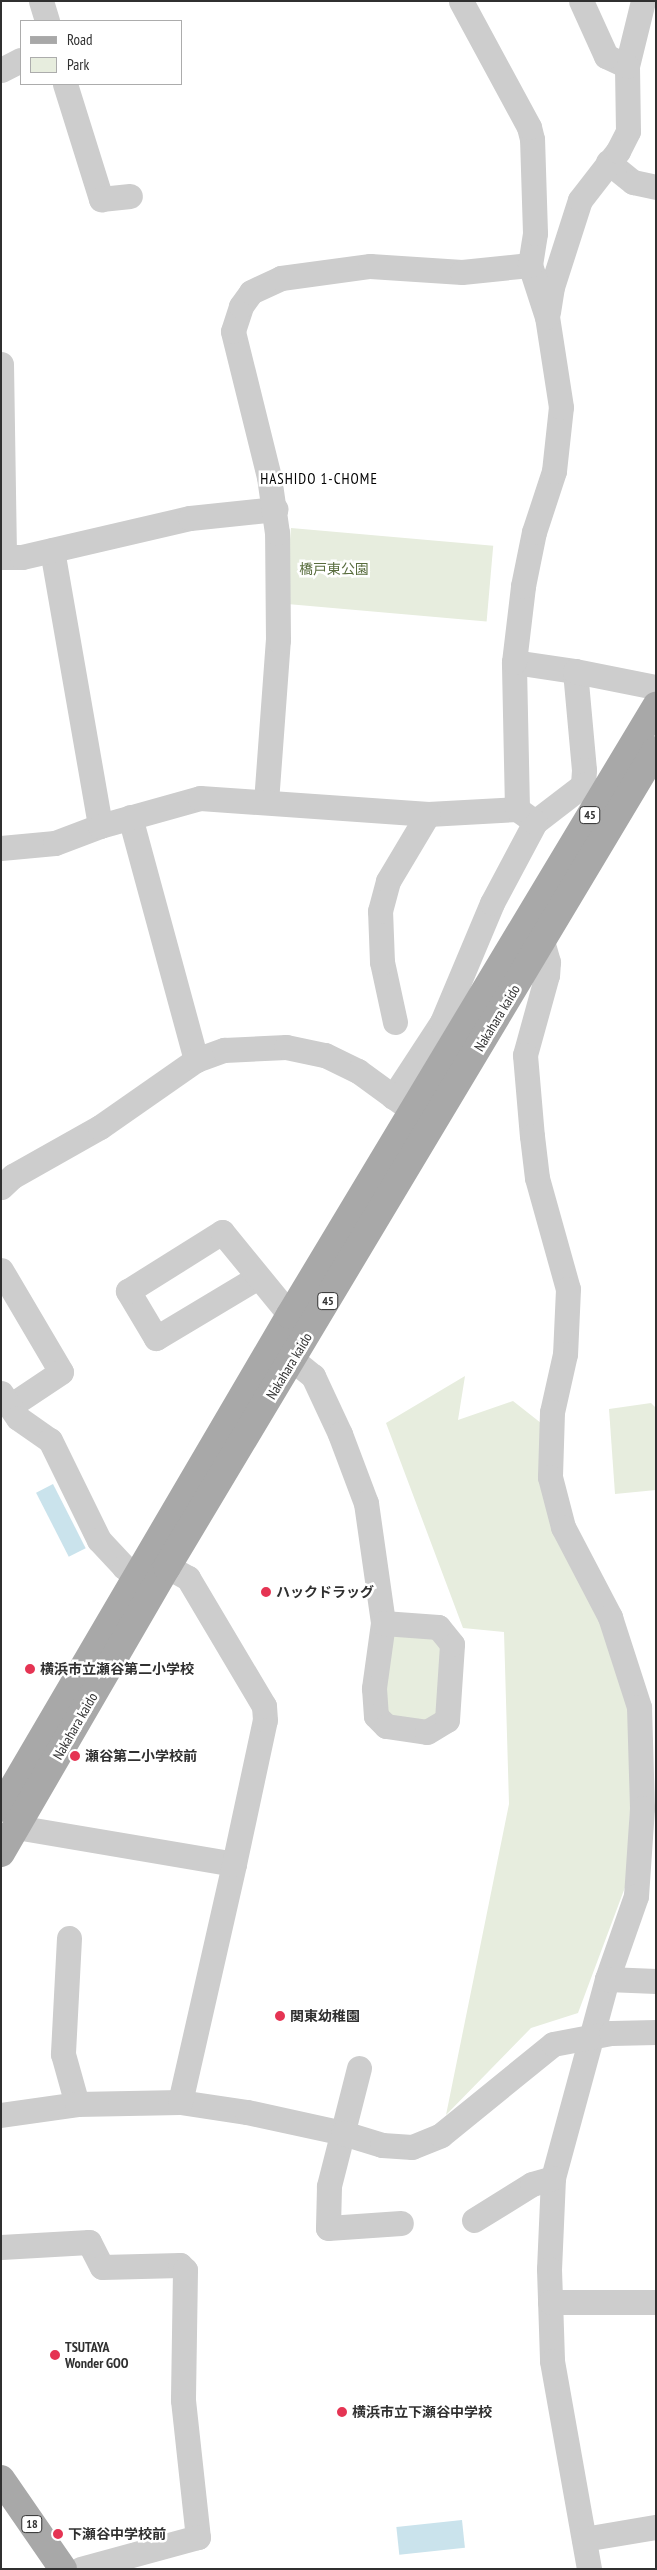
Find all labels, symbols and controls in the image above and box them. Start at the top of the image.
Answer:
legend [20,20,182,85]
text: Road [67,30,93,49]
text: Park [67,55,89,74]
district label: HASHIDO 1-CHOME [258,470,380,488]
park label: 橋戸東公園 [299,561,369,577]
road number: 45 [579,806,601,824]
street label: Nakahara kaido [471,982,523,1054]
road number: 45 [317,1292,339,1310]
street label: Nakahara kaido [263,1330,315,1402]
place label: ハックドラッグ [276,1584,374,1600]
marker: ハックドラッグ [260,1586,272,1598]
place label: 横浜市立瀬谷第二小学校 [40,1661,194,1677]
marker: 横浜市立瀬谷第二小学校 [24,1663,36,1675]
street label: Nakahara kaido [49,1690,101,1762]
place label: 瀬谷第二小学校前 [85,1748,197,1764]
marker: 瀬谷第二小学校前 [69,1750,81,1762]
place label: 関東幼稚園 [290,2008,360,2024]
marker: 関東幼稚園 [274,2010,286,2022]
place label: TSUTAYA Wonder GOO [65,2339,129,2372]
marker: TSUTAYA Wonder GOO [49,2349,61,2361]
place label: 横浜市立下瀬谷中学校 [352,2404,492,2420]
marker: 横浜市立下瀬谷中学校 [336,2406,348,2418]
road number: 18 [21,2514,43,2534]
place label: 下瀬谷中学校前 [68,2526,166,2542]
marker: 下瀬谷中学校前 [52,2528,64,2540]

